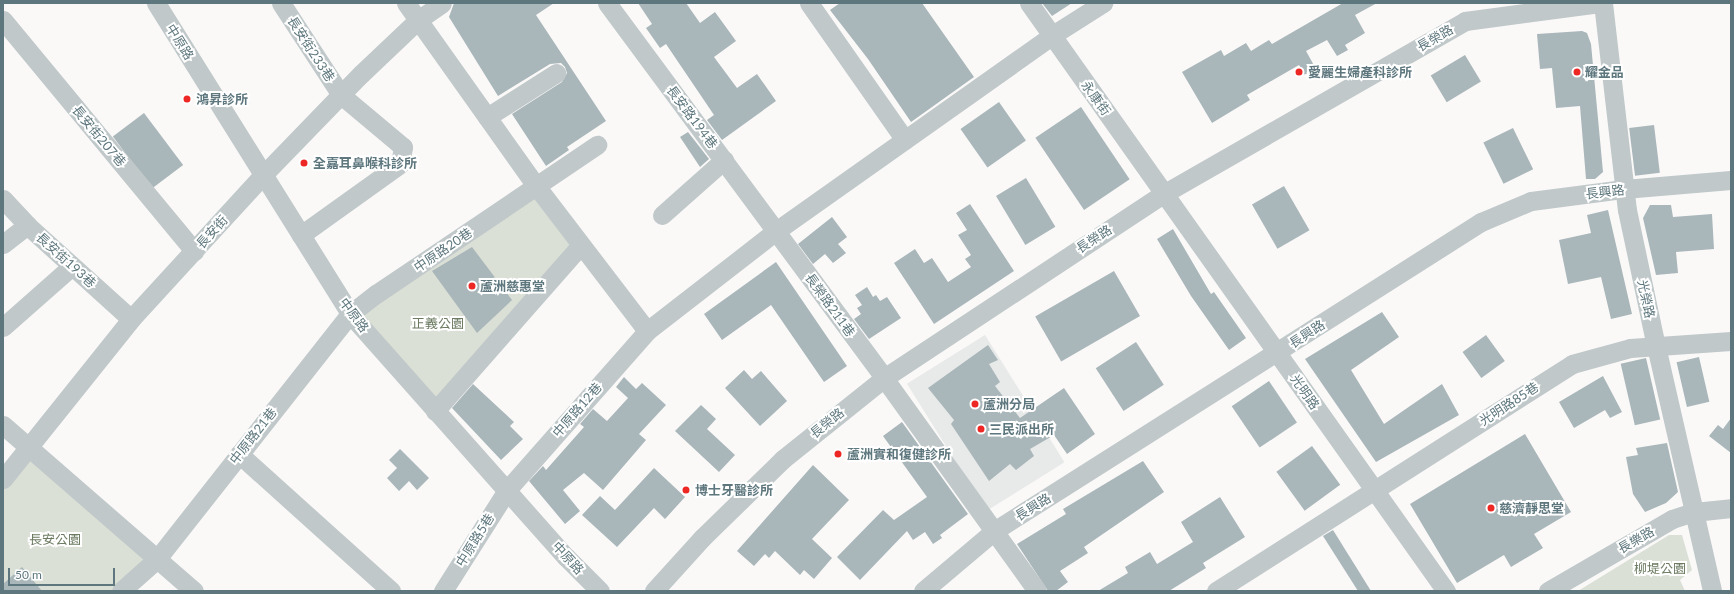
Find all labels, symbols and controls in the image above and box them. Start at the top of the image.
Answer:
street label: 長安街233巷 [284,13,338,85]
street label: 中原路 [163,21,197,63]
street label: 長榮路 [1414,21,1456,55]
place label: 愛麗生婦產科診所 [1308,64,1412,80]
place label: 耀金品 [1585,64,1624,80]
marker: 愛麗生婦產科診所 [1293,66,1305,78]
marker: 耀金品 [1572,67,1582,77]
street label: 永康街 [1078,78,1114,118]
street label: 長安路194巷 [663,83,721,151]
place label: 鴻昇診所 [196,91,248,107]
marker: 鴻昇診所 [181,93,193,105]
street label: 長安街207巷 [69,102,129,170]
place label: 全嘉耳鼻喉科診所 [313,155,417,171]
marker: 全嘉耳鼻喉科診所 [298,157,310,169]
street label: 長興路 [1585,182,1625,202]
street label: 長安街 [193,212,231,252]
street label: 長榮路 [1073,222,1115,256]
street label: 中原路20巷 [411,225,475,275]
street label: 長安街193巷 [33,229,99,291]
street label: 長榮路211巷 [802,270,858,340]
place label: 蘆洲慈惠堂 [480,278,545,294]
street label: 光榮路 [1634,278,1658,320]
marker: 蘆洲慈惠堂 [467,281,477,291]
street label: 中原路 [336,295,372,335]
park label: 正義公園 [412,315,464,331]
street label: 長興路 [1286,317,1328,351]
street label: 光明路 [1287,372,1323,412]
street label: 光明路85巷 [1477,379,1541,429]
street label: 中原路12巷 [549,380,605,440]
place label: 蘆洲分局 [983,396,1035,412]
marker: 蘆洲分局 [970,399,980,409]
street label: 中原路21巷 [226,405,280,467]
street label: 長榮路 [807,405,847,441]
place label: 三民派出所 [989,421,1054,437]
marker: 三民派出所 [976,424,986,434]
place label: 蘆洲實和復健診所 [847,446,951,462]
marker: 蘆洲實和復健診所 [832,448,844,460]
place label: 博士牙醫診所 [695,482,773,498]
marker: 博士牙醫診所 [680,484,692,496]
street label: 長興路 [1012,490,1054,524]
place label: 慈濟靜思堂 [1499,500,1564,516]
marker: 慈濟靜思堂 [1486,503,1496,513]
street label: 中原路5巷 [453,511,497,569]
street label: 長樂路 [1615,523,1657,557]
park label: 長安公園 [29,531,81,547]
street label: 中原路 [549,538,587,578]
scale bar [10,560,117,586]
park label: 柳堤公園 [1634,560,1686,576]
text: 50 m [15,567,42,582]

